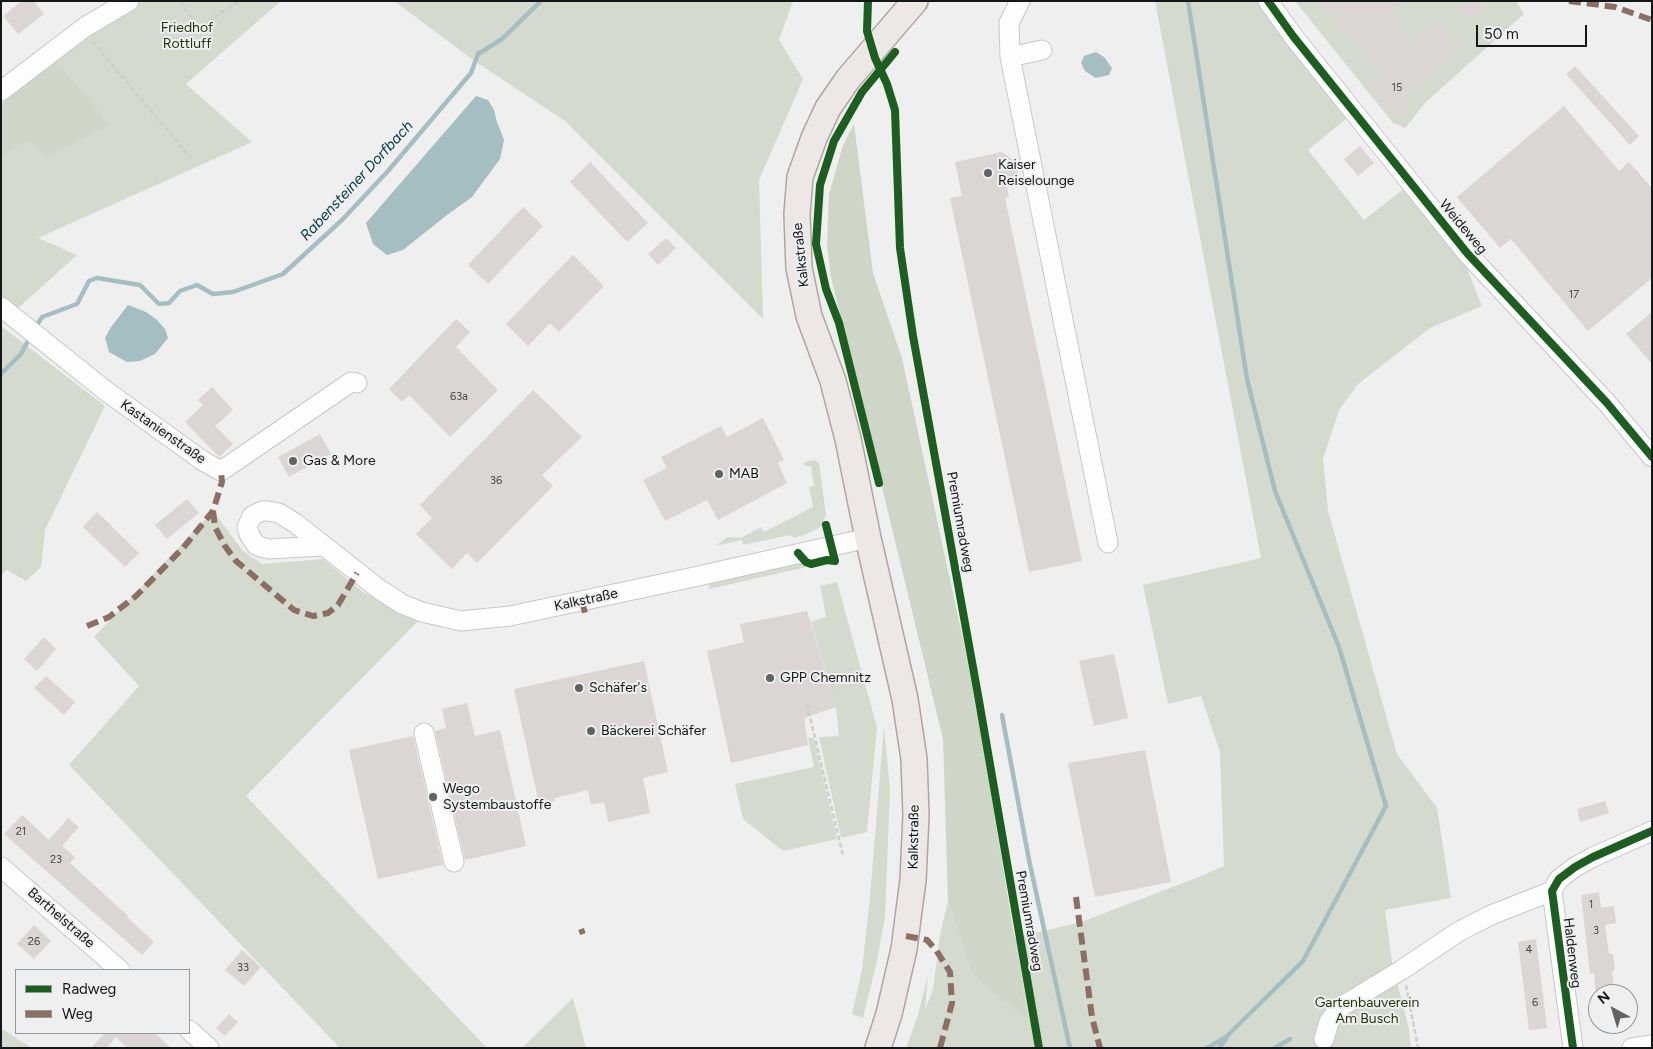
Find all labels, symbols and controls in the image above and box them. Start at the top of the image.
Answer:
scale bar [1478,15,1589,47]
park label: Friedhof Rottluff [161,20,213,52]
text: 50 m [1484,25,1519,43]
house number: 15 [1392,81,1402,95]
water label: Rabensteiner Dorfbach [297,117,417,245]
place label: Kaiser Reiselounge [998,157,1075,190]
marker: Kaiser Reiselounge [982,167,994,179]
street label: Weideweg [1435,196,1491,258]
street label: Kalkstraße [789,222,813,288]
house number: 17 [1569,288,1579,302]
house number: 63a [450,390,468,404]
street label: Kastanienstraße [117,396,209,468]
place label: Gas & More [303,453,376,469]
marker: Gas & More [287,455,299,467]
place label: MAB [729,466,759,482]
marker: MAB [713,468,725,480]
street label: Premiumradweg [943,470,977,574]
house number: 36 [490,474,502,488]
street label: Kalkstraße [553,585,619,615]
place label: GPP Chemnitz [780,670,871,686]
marker: GPP Chemnitz [764,672,776,684]
place label: Schäfer's [589,680,647,696]
marker: Schäfer's [573,682,585,694]
place label: Bäckerei Schäfer [601,723,706,739]
marker: Bäckerei Schäfer [585,725,597,737]
place label: Wego Systembaustoffe [443,781,551,814]
marker: Wego Systembaustoffe [427,791,439,803]
street label: Kalkstraße [905,805,923,869]
house number: 21 [16,825,26,839]
house number: 23 [50,853,62,867]
street label: Premiumradweg [1012,869,1046,973]
street label: Barthelstraße [24,884,98,952]
house number: 1 [1589,898,1593,912]
street label: Haldenweg [1559,917,1585,989]
house number: 3 [1593,924,1599,938]
house number: 26 [28,935,40,949]
house number: 4 [1526,943,1532,957]
house number: 33 [237,961,249,975]
legend [15,969,190,1034]
text: Radweg [62,980,116,998]
north arrow [1588,984,1638,1034]
text: N [1594,988,1613,1008]
park label: Gartenbauverein Am Busch [1315,995,1419,1028]
house number: 6 [1532,996,1538,1010]
text: Weg [62,1005,93,1023]

